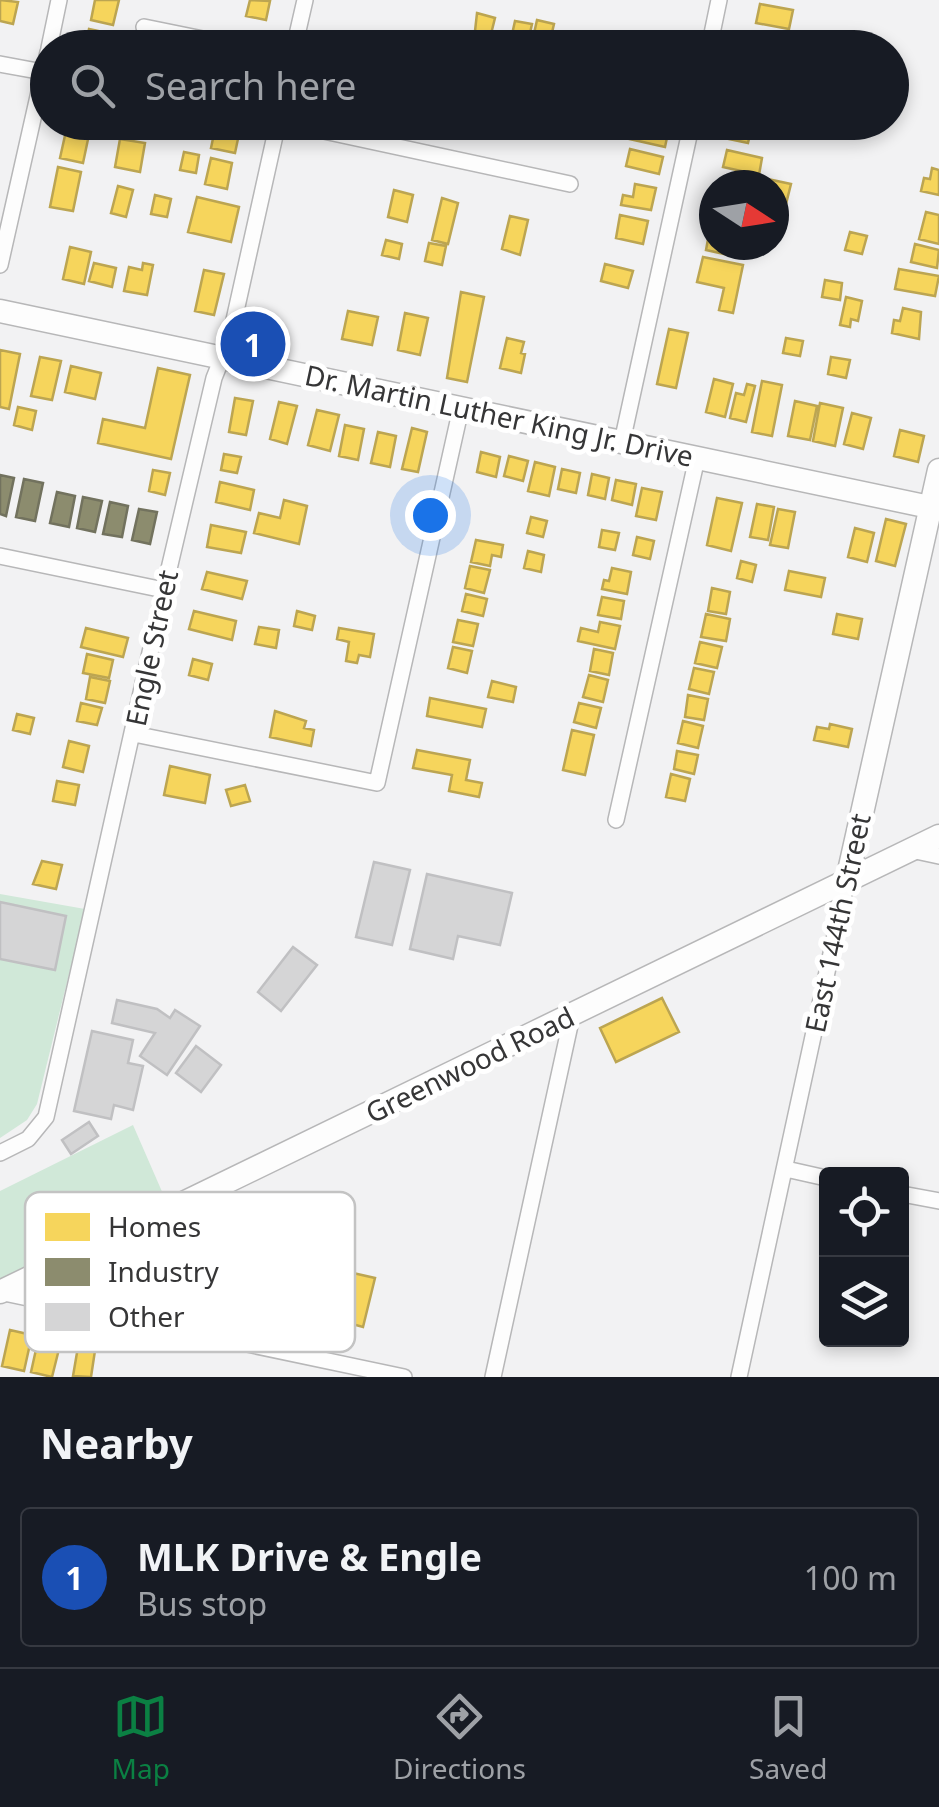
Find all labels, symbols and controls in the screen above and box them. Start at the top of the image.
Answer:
search box [30,30,909,140]
icon: search [65,58,120,113]
text: Search here [145,59,356,111]
north arrow [699,170,789,260]
pin: 1 [220,306,286,382]
street label: Dr. Martin Luther King Jr. Drive [302,355,697,475]
your location [405,490,456,541]
street label: Engle Street [116,566,186,729]
street label: East 144th Street [795,810,879,1036]
street label: Greenwood Road [359,997,580,1131]
map controls [819,1167,909,1347]
button: locate [819,1167,909,1257]
legend [25,1192,355,1352]
text: Homes [108,1207,201,1245]
text: Industry [108,1252,219,1290]
button: layers [819,1257,909,1347]
text: Other [108,1297,185,1335]
text: Nearby [40,1414,193,1471]
text: MLK Drive & Engle [137,1530,482,1582]
text: 1 [65,1556,84,1599]
text: 100 m [804,1556,897,1599]
text: Bus stop [137,1582,267,1625]
tab: Map [112,1689,170,1787]
tab: Directions [393,1689,526,1787]
tab: Saved [749,1689,827,1787]

